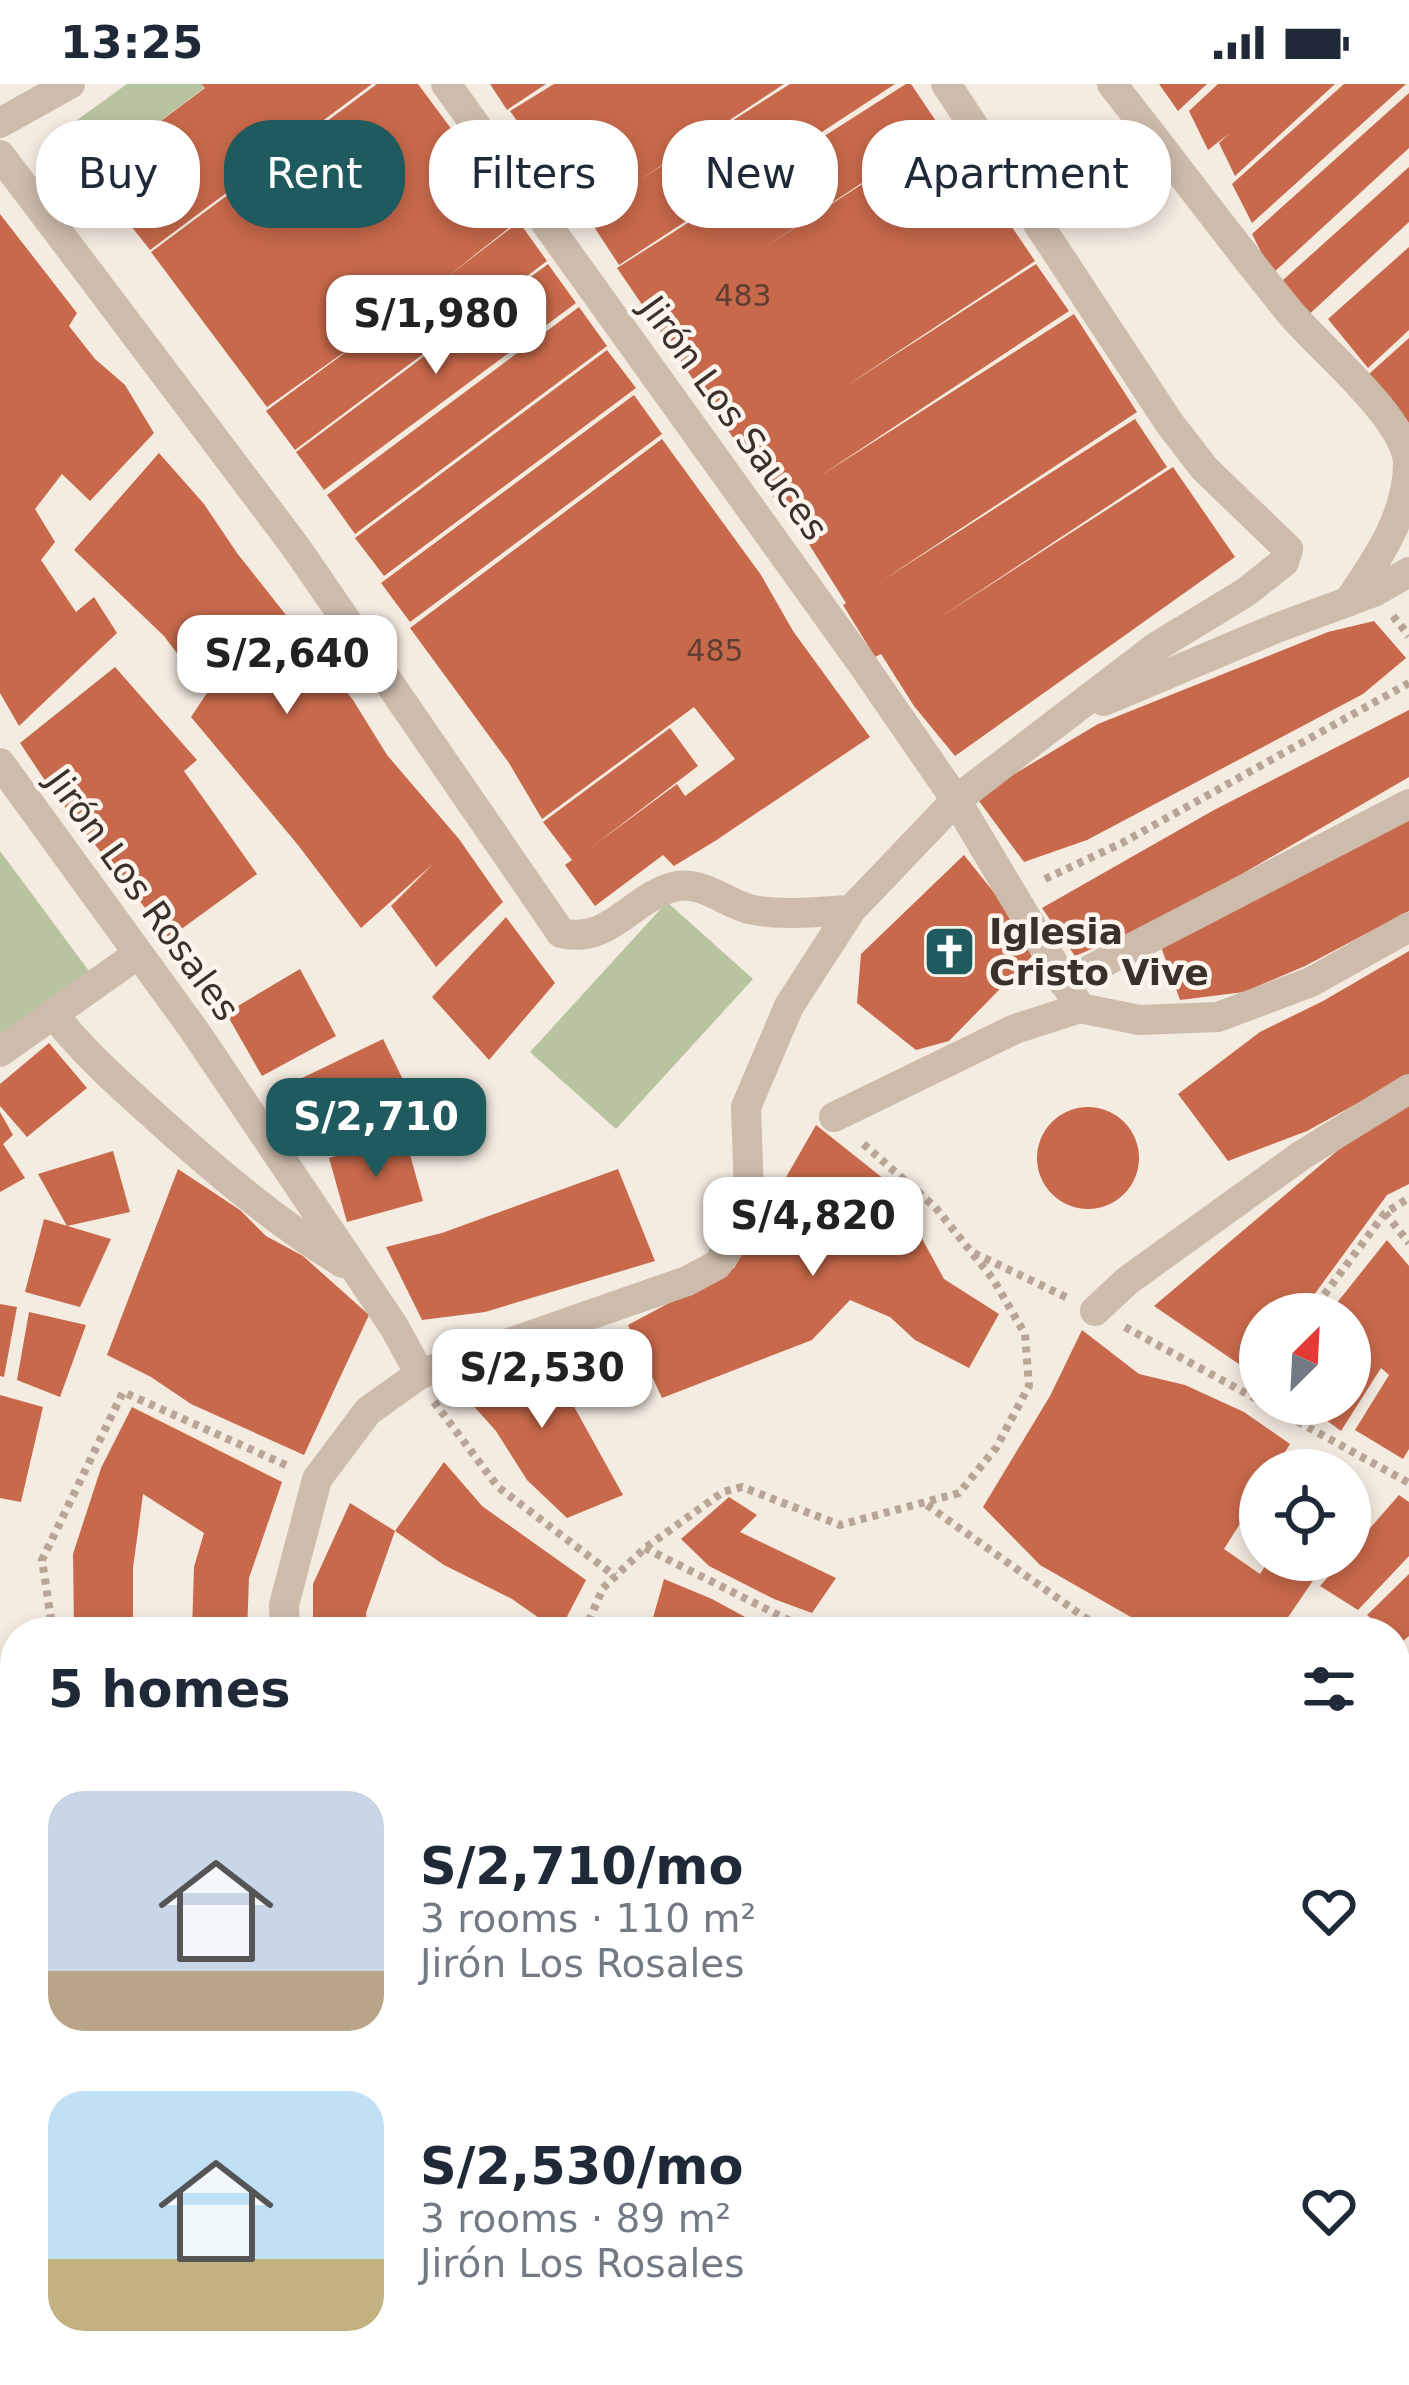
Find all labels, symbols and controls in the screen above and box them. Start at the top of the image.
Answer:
text: 13:25 [60,16,203,69]
chip: Buy [36,120,200,228]
chip: Rent [224,120,405,228]
chip: Filters [429,120,638,228]
chip: New [662,120,838,228]
chip: Apartment [862,120,1171,228]
pin: S/1,980 [325,275,547,377]
house number: 483 [714,278,772,313]
street label: Jirón Los Sauces [631,287,836,548]
text: S/1,980 [353,291,519,336]
pin: S/2,640 [176,615,398,717]
text: S/2,640 [204,631,370,676]
house number: 485 [686,633,744,668]
street label: Jirón Los Rosales [37,760,248,1028]
place label: Iglesia Cristo Vive [989,911,1209,993]
church icon: Iglesia Cristo Vive [922,924,978,980]
pin: S/2,710 [265,1078,487,1180]
text: S/2,710 [293,1094,459,1139]
pin: S/4,820 [702,1177,924,1279]
text: S/4,820 [730,1193,896,1238]
north arrow [1239,1293,1371,1425]
map controls [1239,1293,1371,1581]
pin: S/2,530 [431,1329,653,1431]
text: S/2,530 [459,1345,625,1390]
button: locate [1239,1449,1371,1581]
icon: filters [1296,1656,1362,1722]
text: 5 homes [48,1660,291,1719]
text: S/2,710/mo [420,1837,743,1896]
icon: home [144,1839,288,1983]
icon: heart [1296,1878,1362,1944]
text: 3 rooms · 110 m² [420,1896,756,1941]
text: Jirón Los Rosales [420,1941,745,1986]
text: S/2,530/mo [420,2137,743,2196]
icon: home [144,2139,288,2283]
icon: heart [1296,2178,1362,2244]
text: 3 rooms · 89 m² [420,2196,731,2241]
text: Jirón Los Rosales [420,2241,745,2286]

